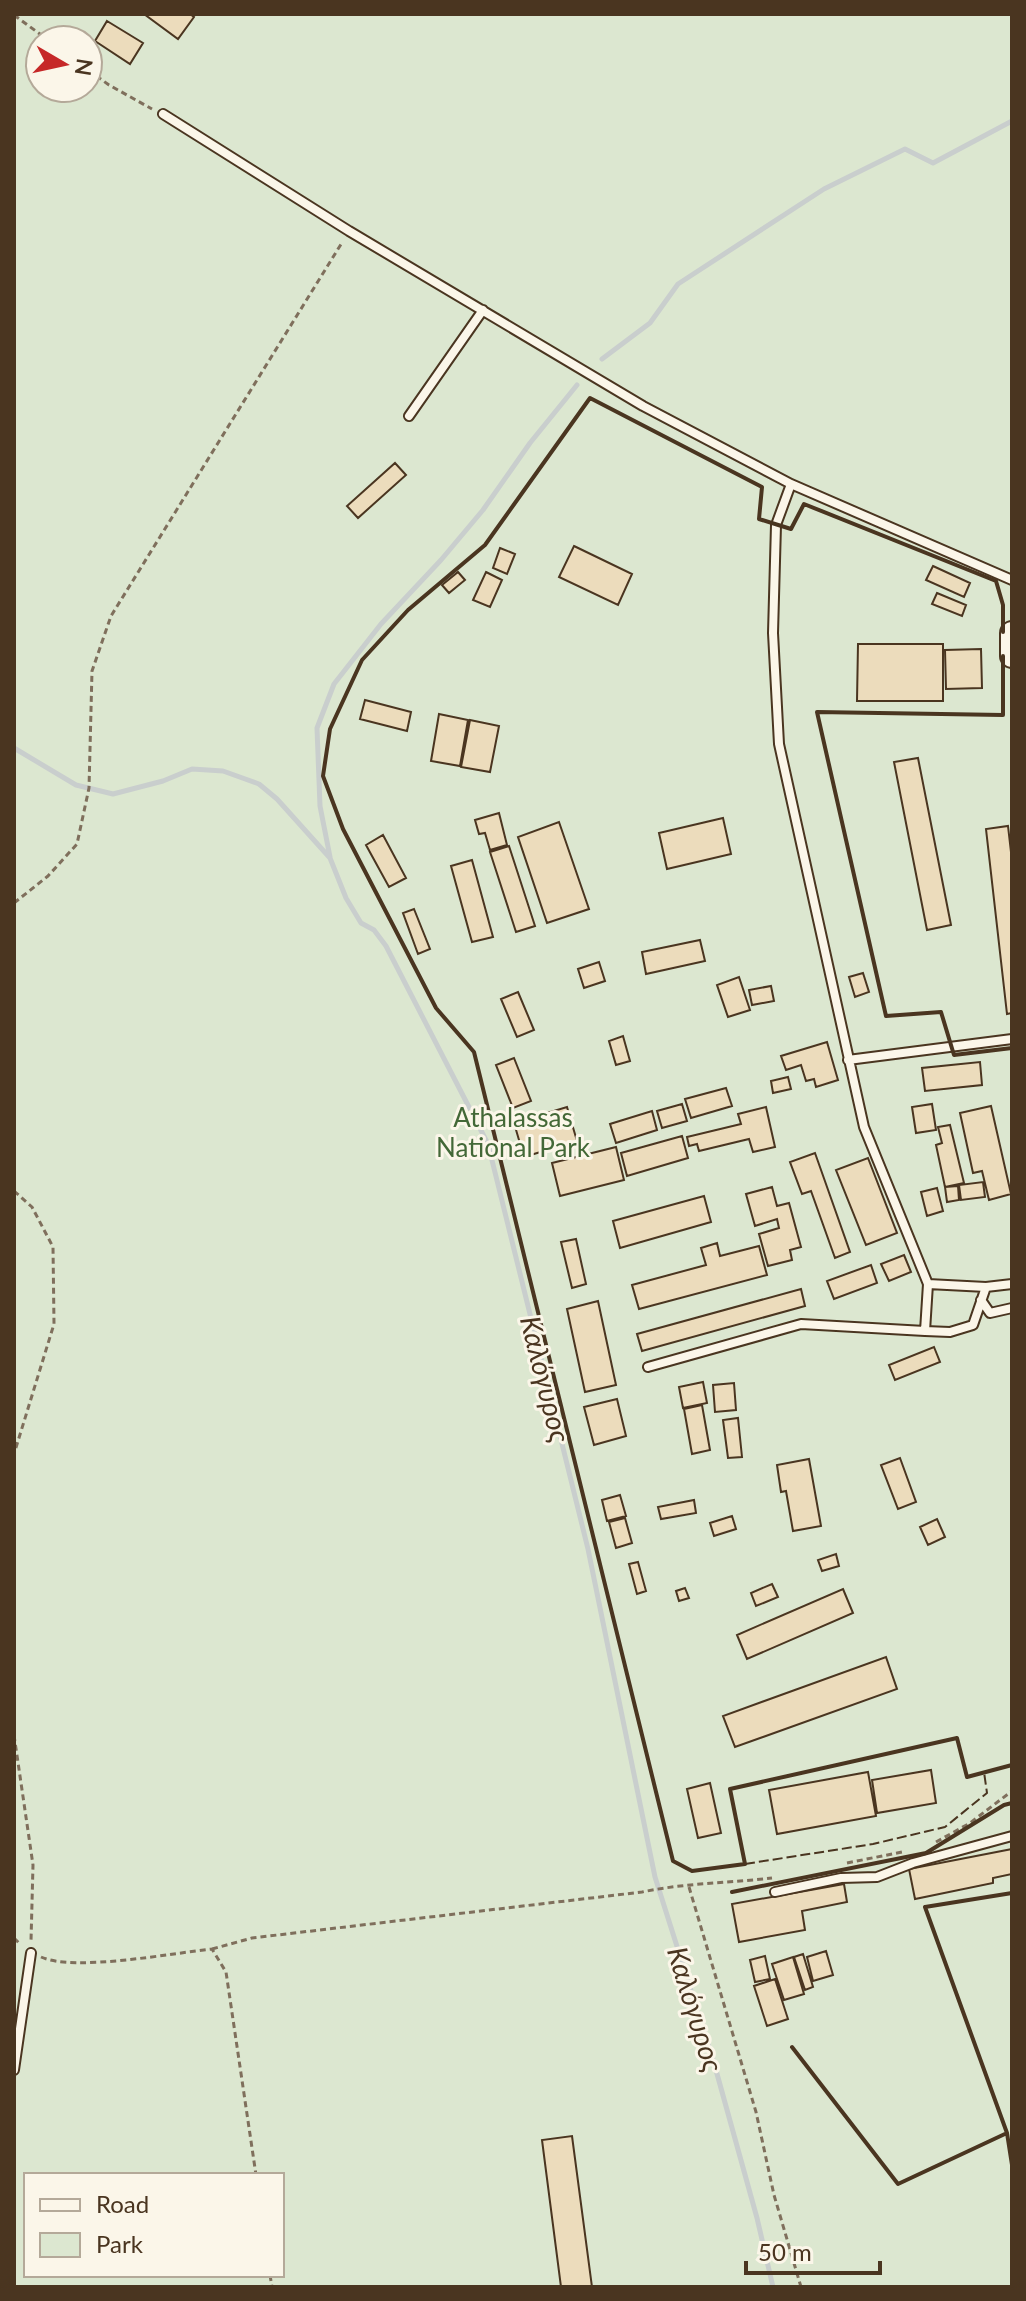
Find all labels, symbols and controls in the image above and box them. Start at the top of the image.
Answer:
north arrow [24,24,104,104]
text: N [70,57,99,78]
park label: Athalassas National Park [436,1101,591,1163]
water label: Καλόγυρος [514,1312,578,1447]
water label: Καλόγυρος [661,1942,731,2076]
legend [24,2173,284,2277]
text: Road [96,2189,149,2218]
scale bar [746,2225,880,2275]
text: Park [96,2229,144,2258]
text: 50 m [758,2237,812,2266]

